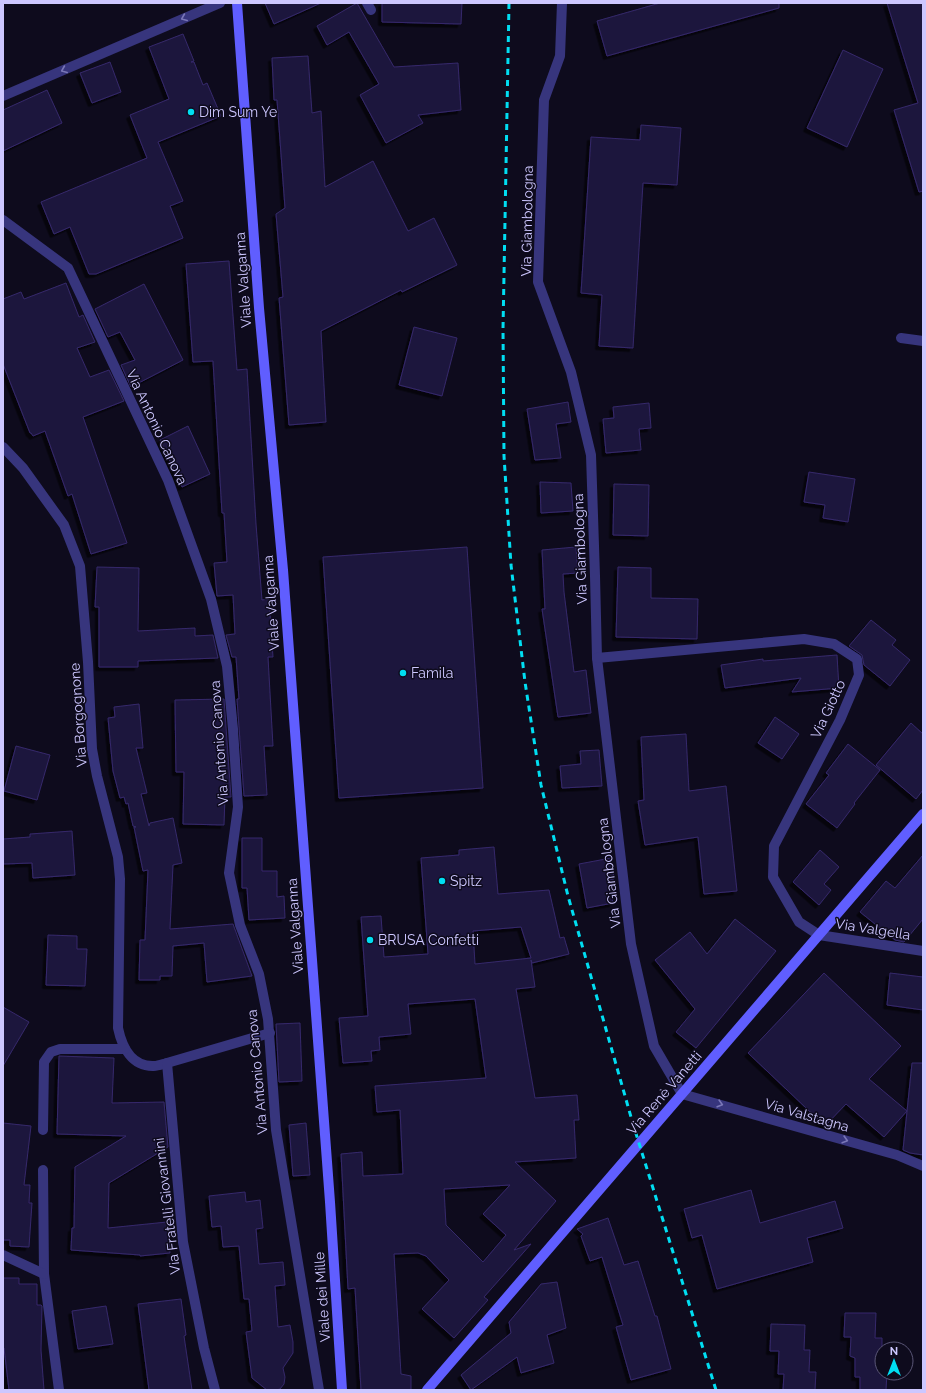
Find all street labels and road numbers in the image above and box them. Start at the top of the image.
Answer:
street label: Via Giambologna [518,165,536,277]
street label: Viale Valganna [232,232,254,328]
street label: Via Antonio Canova [123,367,191,487]
street label: Via Giambologna [570,493,590,605]
street label: Viale Valganna [260,555,282,651]
street label: Via Borgognone [66,662,90,768]
street label: Via Giotto [808,677,848,741]
street label: Via Antonio Canova [207,680,231,806]
street label: Via Giambologna [594,817,624,929]
street label: Viale Valganna [284,878,306,974]
street label: Via Valgella [834,915,912,943]
street label: Via Antonio Canova [244,1009,270,1135]
street label: Via Renè Vanetti [623,1048,705,1138]
street label: Via Valstagna [763,1095,851,1135]
street label: Via Fratelli Giovannini [151,1137,183,1275]
street label: Viale dei Mille [311,1251,333,1343]

